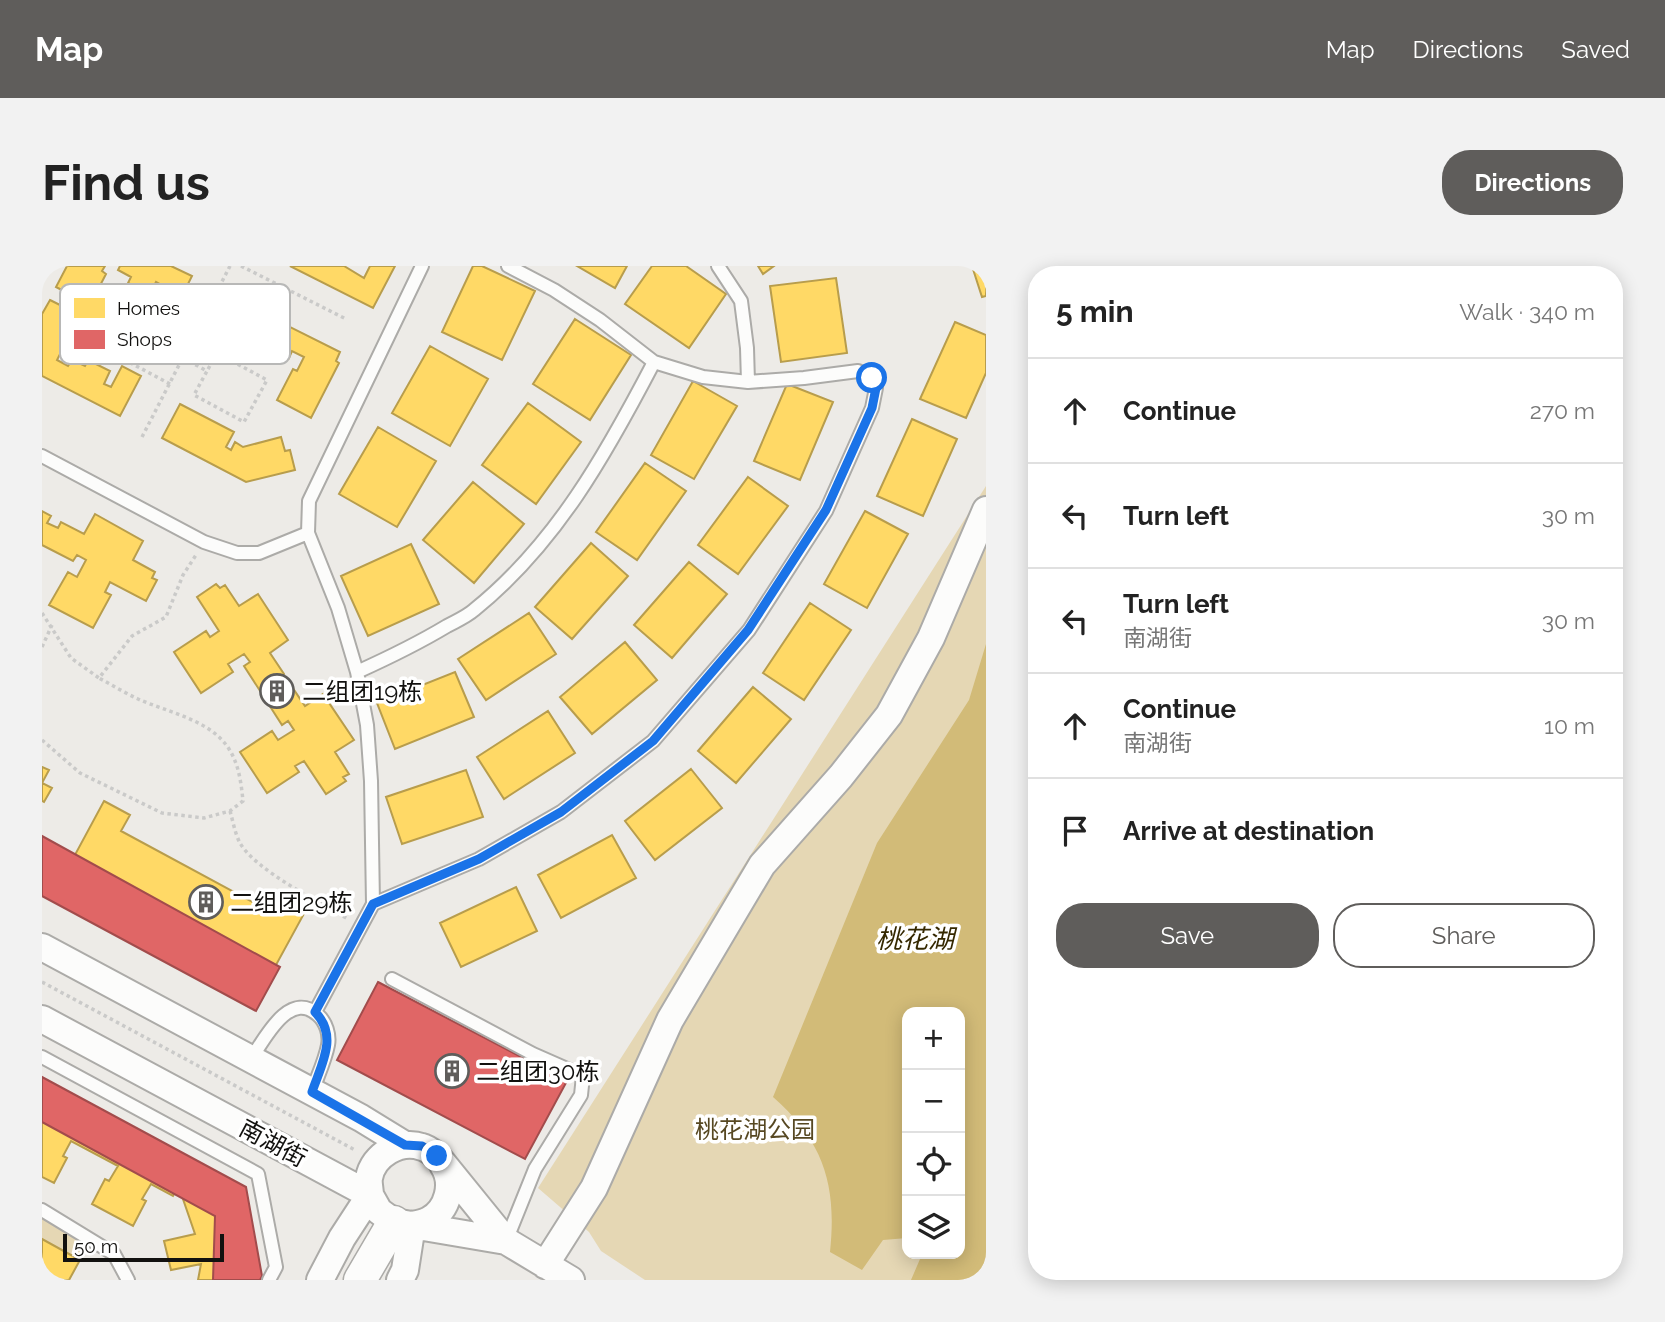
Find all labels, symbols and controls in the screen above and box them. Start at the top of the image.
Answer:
text: Map [35,30,103,69]
text: Map [1326,35,1375,64]
text: Directions [1413,35,1523,64]
text: Saved [1561,35,1630,64]
button: Directions [1442,150,1623,215]
text: Find us [42,154,210,211]
legend [60,284,290,364]
text: 5 min [1056,294,1134,329]
text: Homes [117,297,180,319]
text: Walk · 340 m [1459,298,1595,325]
text: Shops [117,328,172,350]
route start [856,362,887,393]
icon: ahead [1056,392,1094,430]
text: Continue [1123,396,1236,426]
text: 270 m [1530,397,1595,424]
icon: left [1056,497,1094,535]
text: Turn left [1123,501,1229,531]
text: 30 m [1542,502,1595,529]
text: Turn left [1123,589,1229,619]
icon: left [1056,602,1094,640]
text: 30 m [1542,607,1595,634]
text: 南湖街 [1123,624,1192,651]
building icon: 二组团19栋 [258,672,296,710]
place label: 二组团19栋 [302,677,422,706]
text: Continue [1123,694,1236,724]
icon: ahead [1056,707,1094,745]
text: 10 m [1544,712,1595,739]
text: 南湖街 [1123,729,1192,756]
icon: arrive [1056,812,1094,850]
text: Arrive at destination [1123,816,1374,846]
building icon: 二组团29栋 [187,883,225,921]
place label: 二组团29栋 [230,888,353,917]
button: Save [1056,903,1319,968]
button: Share [1333,903,1595,968]
water label: 桃花湖 [876,924,958,954]
map controls [902,1007,965,1259]
button: + [902,1007,965,1070]
building icon: 二组团30栋 [433,1052,471,1090]
place label: 二组团30栋 [476,1057,600,1086]
button: − [902,1070,965,1133]
street label: 南湖街 [234,1113,312,1173]
park label: 桃花湖公园 [695,1115,815,1144]
button: locate [902,1133,965,1196]
route end [421,1140,452,1171]
button: layers [902,1196,965,1259]
scale bar [63,1231,224,1263]
text: 50 m [74,1235,118,1257]

